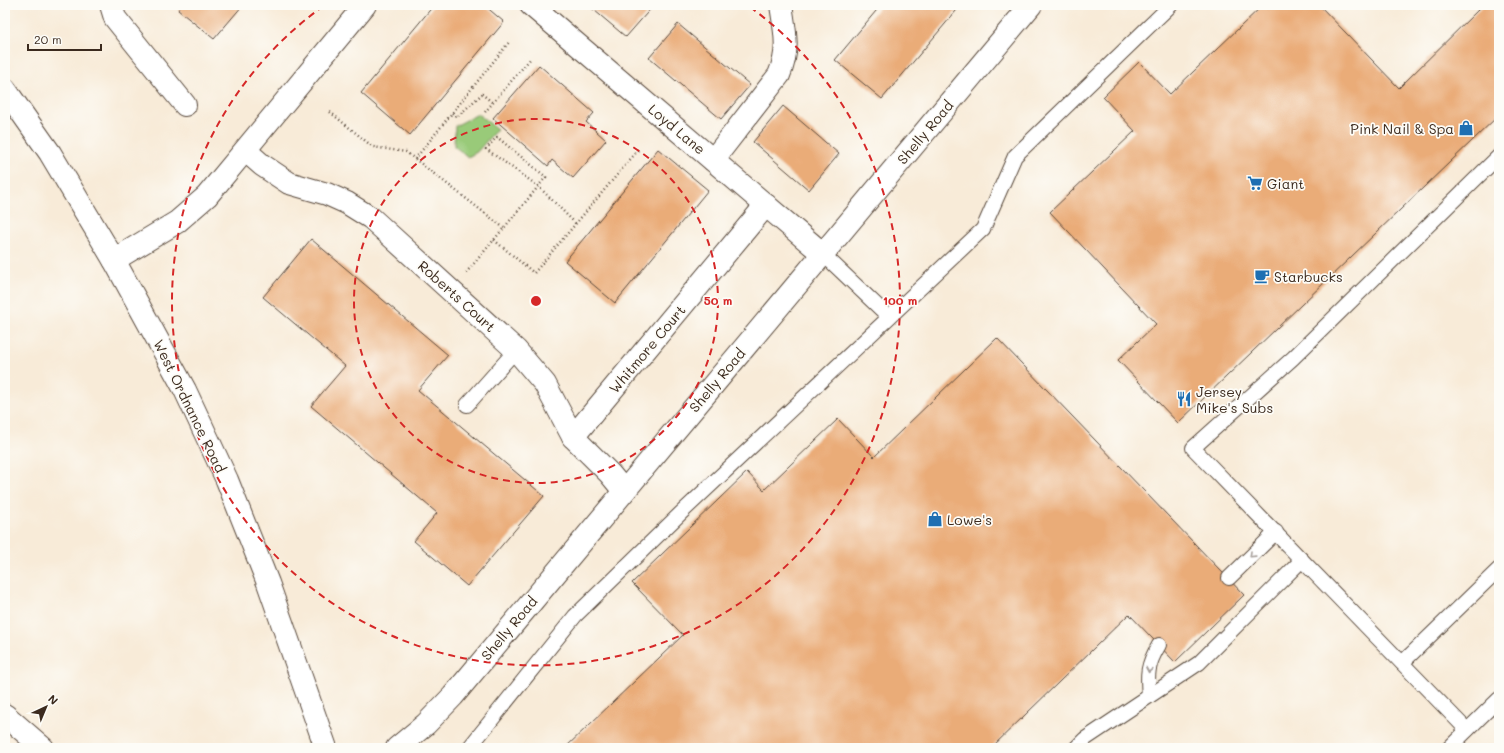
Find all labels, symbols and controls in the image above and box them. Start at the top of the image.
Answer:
scale bar [28,26,101,52]
text: 20 m [34,31,62,47]
street label: Shelly Road [893,96,957,168]
street label: Loyd Lane [645,100,709,158]
place label: Pink Nail & Spa [1350,119,1454,138]
shop icon: Pink Nail & Spa [1457,119,1475,137]
supermarket icon: Giant [1246,174,1264,192]
place label: Giant [1267,174,1304,193]
street label: Roberts Court [414,256,500,336]
cafe icon: Starbucks [1253,267,1271,285]
place label: Starbucks [1274,267,1343,286]
text: 50 m [704,292,732,308]
text: 100 m [883,292,917,308]
centre of rings [529,294,543,308]
street label: Whitmore Court [605,301,689,397]
street label: West Ordnance Road [149,336,231,476]
street label: Shelly Road [685,344,749,416]
place label: Jersey Mike's Subs [1196,382,1273,417]
restaurant icon: Jersey Mike's Subs [1175,390,1193,408]
shop icon: Lowe's [926,510,944,528]
place label: Lowe's [947,510,992,529]
one-way arrow [1249,550,1257,558]
street label: Shelly Road [477,592,541,664]
one-way arrow [1145,666,1153,673]
north arrow [26,687,66,727]
text: N [45,691,62,708]

